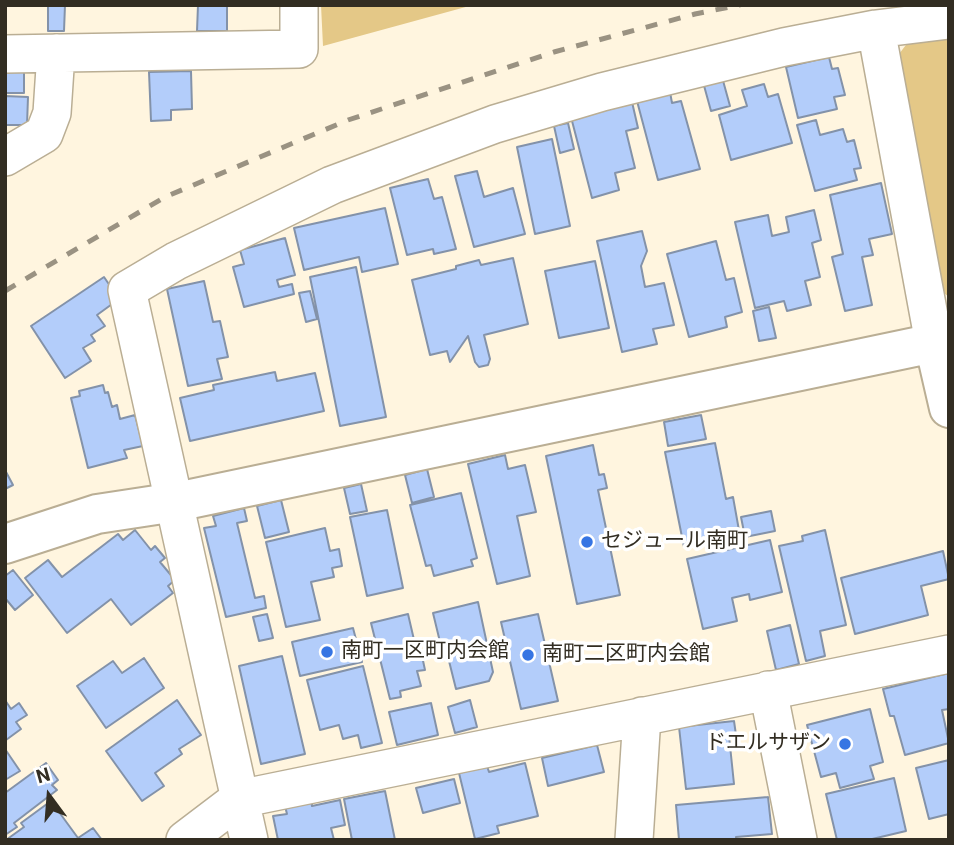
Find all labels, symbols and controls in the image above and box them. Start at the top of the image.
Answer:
place label: セジュール南町 [601,529,748,555]
marker: セジュール南町 [579,534,595,550]
place label: 南町一区町内会館 [341,639,509,665]
place label: 南町二区町内会館 [542,642,710,668]
marker: 南町一区町内会館 [319,644,335,660]
marker: 南町二区町内会館 [520,647,536,663]
place label: ドエルサザン [705,731,831,757]
marker: ドエルサザン [837,736,853,752]
north arrow [14,761,84,831]
text: N [33,762,53,788]

